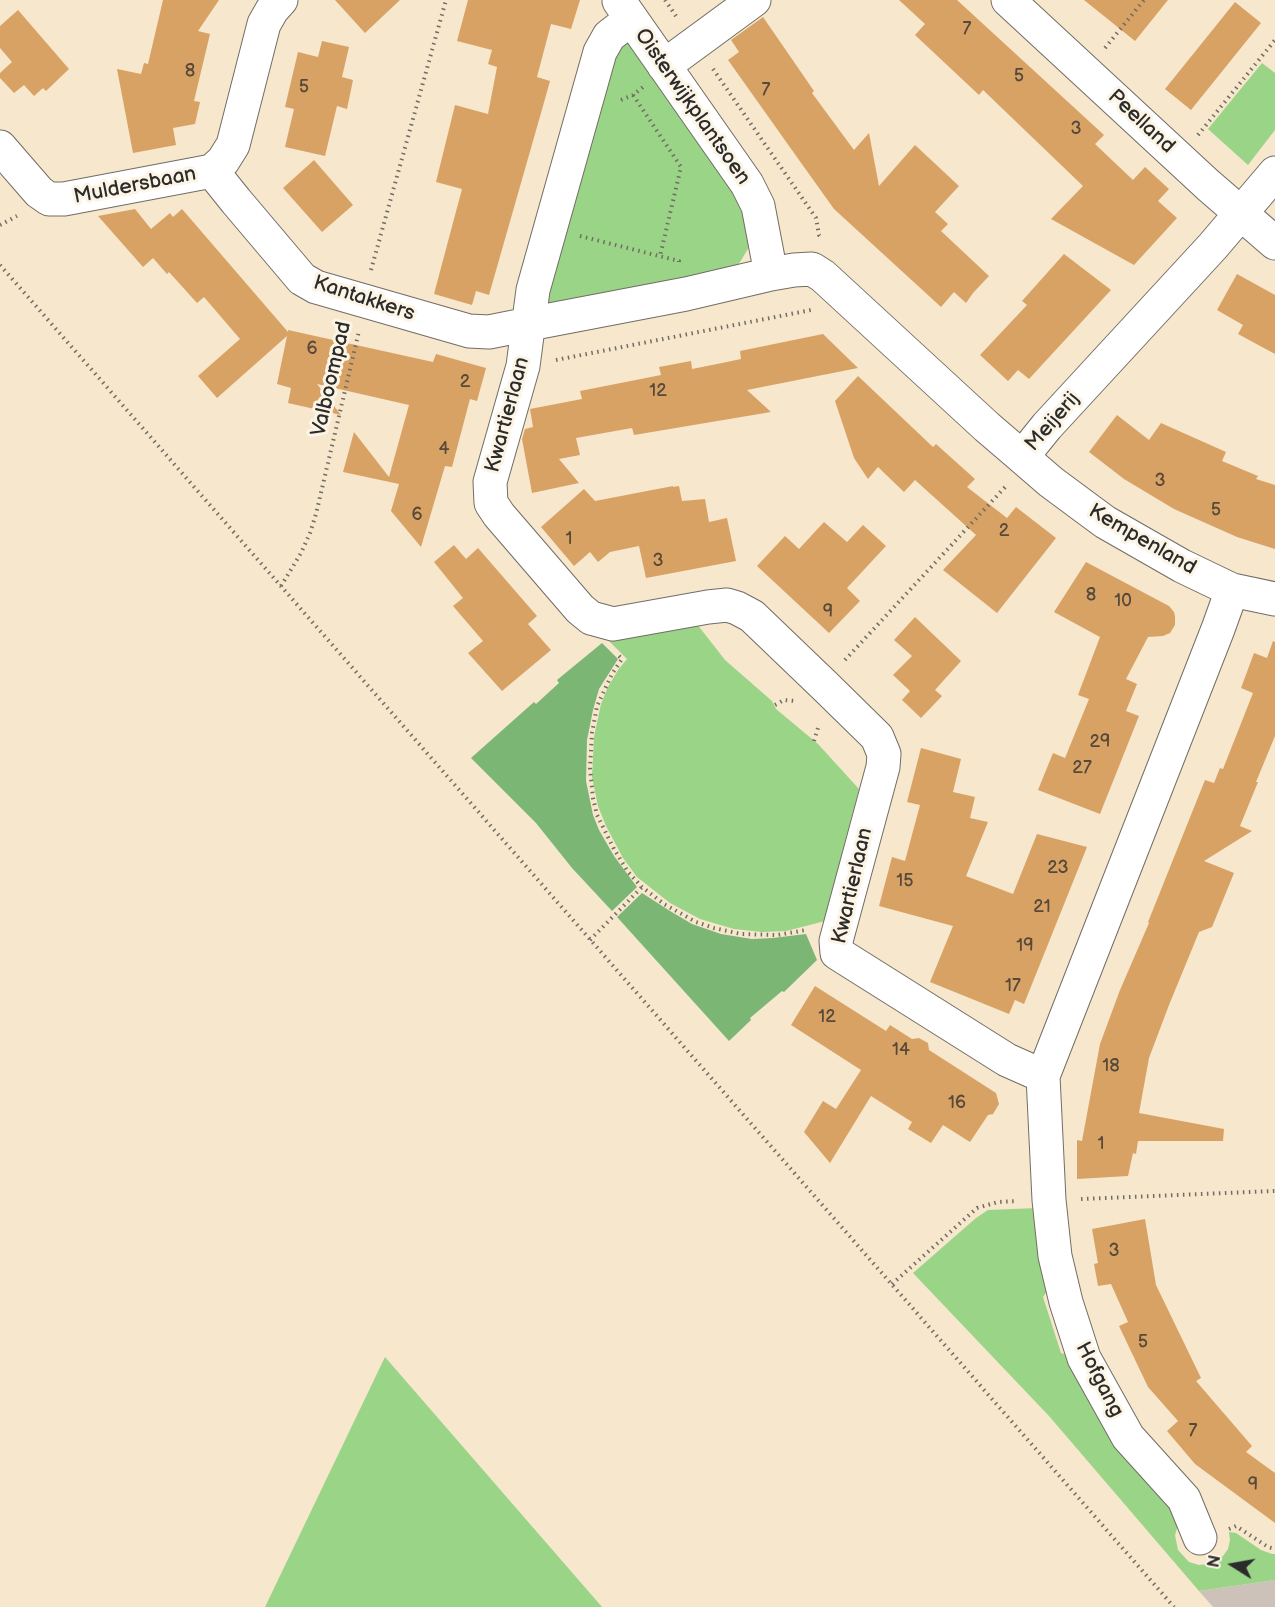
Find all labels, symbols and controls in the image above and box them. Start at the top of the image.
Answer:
house number: 7 [963,18,971,40]
street label: Oisterwijkplantsoen [629,24,755,190]
house number: 8 [185,60,195,82]
house number: 5 [1014,65,1024,87]
house number: 5 [299,76,309,98]
house number: 7 [762,79,770,101]
street label: Peelland [1102,85,1180,159]
house number: 3 [1070,118,1082,140]
street label: Muldersbaan [72,162,198,210]
street label: Kantakkers [310,271,418,327]
street label: Valboompad [307,319,357,439]
house number: 6 [307,338,317,360]
street label: Kwartierlaan [481,355,535,475]
house number: 2 [460,371,470,393]
house number: 12 [649,380,667,402]
street label: Meijerij [1020,387,1086,457]
house number: 4 [439,438,449,460]
house number: 3 [1154,470,1166,492]
street label: Kempenland [1084,499,1200,581]
house number: 5 [1211,499,1221,521]
house number: 6 [412,504,422,526]
house number: 2 [999,520,1009,542]
house number: 1 [566,528,572,550]
house number: 3 [652,550,664,572]
house number: 8 [1086,584,1096,606]
house number: 10 [1114,590,1132,612]
house number: 9 [823,601,833,623]
house number: 29 [1089,731,1111,753]
house number: 27 [1072,757,1092,779]
street label: Kwartierlaan [827,825,879,947]
house number: 23 [1047,857,1069,879]
house number: 15 [896,870,914,892]
house number: 21 [1033,896,1051,918]
house number: 19 [1016,935,1034,957]
house number: 17 [1005,975,1021,997]
house number: 12 [818,1006,836,1028]
house number: 14 [892,1039,910,1061]
house number: 18 [1102,1055,1120,1077]
house number: 16 [948,1092,966,1114]
house number: 1 [1098,1133,1104,1155]
house number: 3 [1108,1240,1120,1262]
house number: 5 [1138,1331,1148,1353]
street label: Hofgang [1069,1338,1129,1422]
house number: 7 [1189,1420,1197,1442]
house number: 9 [1248,1474,1258,1496]
north arrow [1203,1535,1263,1595]
text: N [1204,1554,1225,1569]

